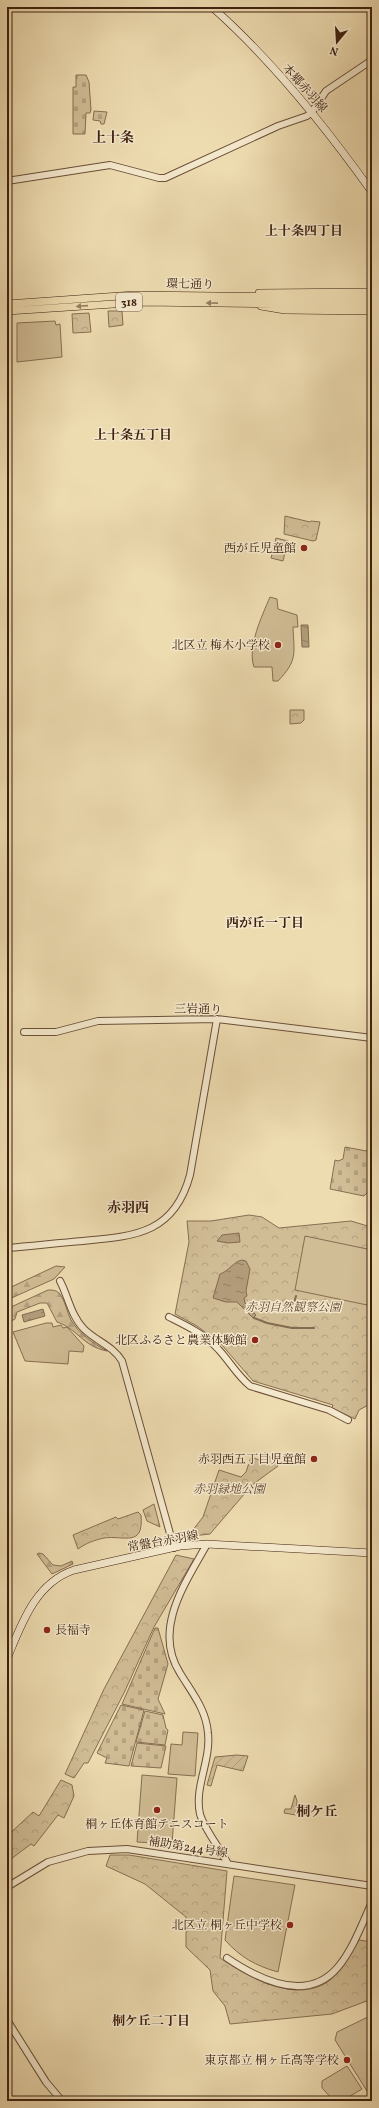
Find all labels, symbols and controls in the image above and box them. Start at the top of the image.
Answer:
north arrow [317,22,357,62]
text: N [328,42,340,58]
street label: 本郷赤羽線 [278,61,330,116]
district label: 上十条 [92,129,134,148]
district label: 上十条四丁目 [265,223,343,241]
street label: 環七通り [166,277,214,293]
road number: 318 [116,293,142,311]
one-way arrow [205,300,218,306]
one-way arrow [76,302,88,309]
district label: 上十条五丁目 [94,427,172,445]
place label: 西が丘児童館 [224,541,296,557]
marker: 西が丘児童館 [299,543,309,553]
place label: 北区立 梅木小学校 [172,638,270,654]
marker: 北区立 梅木小学校 [273,640,283,650]
district label: 西が丘一丁目 [226,915,304,933]
street label: 三岩通り [174,1002,222,1018]
district label: 赤羽西 [107,1199,149,1218]
park label: 赤羽自然観察公園 [245,1300,343,1316]
place label: 北区ふるさと農業体験館 [115,1333,247,1349]
marker: 北区ふるさと農業体験館 [250,1335,260,1345]
place label: 赤羽西五丁目児童館 [198,1452,306,1468]
marker: 赤羽西五丁目児童館 [309,1454,319,1464]
park label: 赤羽緑地公園 [193,1482,267,1498]
street label: 常盤台赤羽線 [126,1528,200,1556]
place label: 長福寺 [55,1623,91,1639]
marker: 長福寺 [42,1625,52,1635]
district label: 桐ケ丘 [296,1803,338,1822]
marker: 桐ヶ丘体育館テニスコート [152,1805,162,1815]
place label: 桐ヶ丘体育館テニスコート [85,1817,229,1833]
street label: 補助第244号線 [147,1834,229,1862]
place label: 北区立 桐ヶ丘中学校 [172,1918,282,1934]
marker: 北区立 桐ヶ丘中学校 [285,1920,295,1930]
district label: 桐ケ丘二丁目 [112,2013,190,2031]
place label: 東京都立 桐ヶ丘高等学校 [205,2053,339,2069]
marker: 東京都立 桐ヶ丘高等学校 [342,2055,352,2065]

